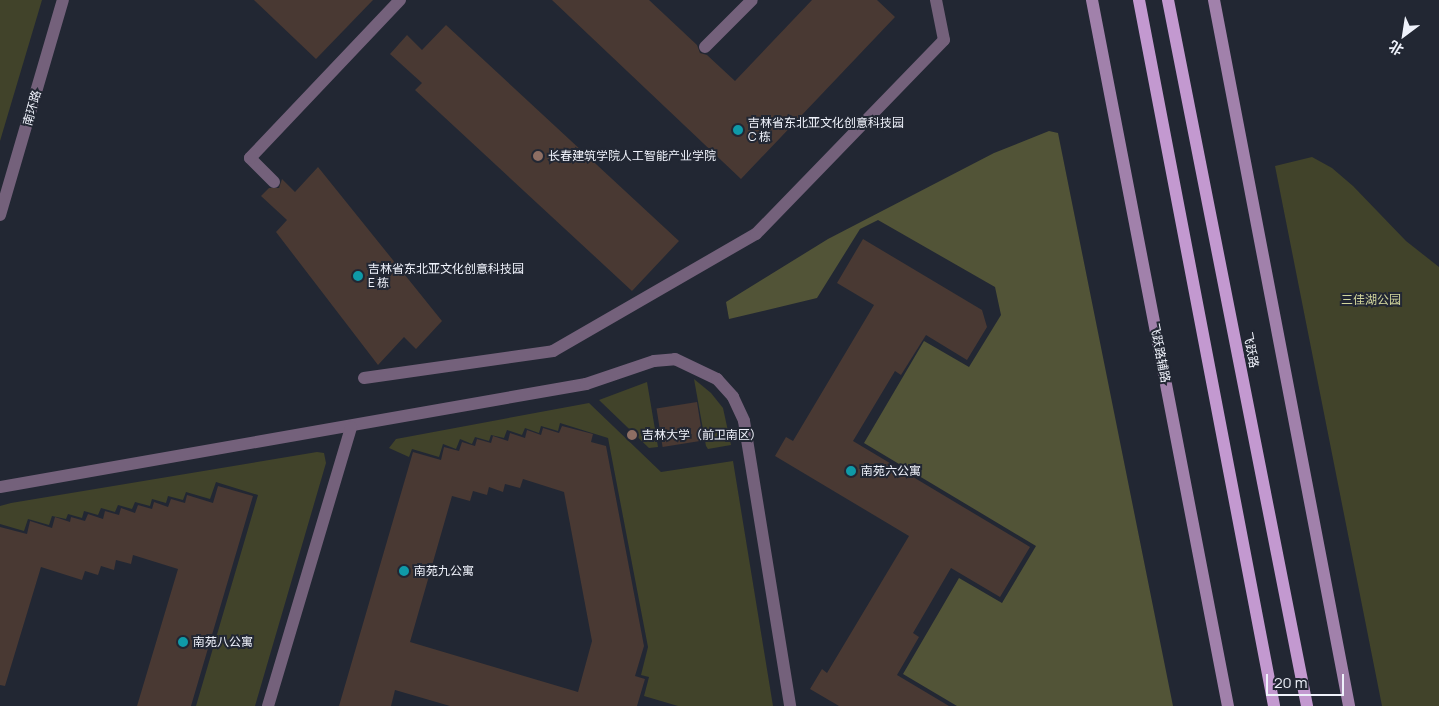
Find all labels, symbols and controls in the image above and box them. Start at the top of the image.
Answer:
north arrow [1379,10,1429,60]
text: 北 [1385,37,1407,60]
street label: 南环路 [20,89,44,127]
place label: 吉林省东北亚文化创意科技园 C 栋 [748,116,904,144]
marker: 吉林省东北亚文化创意科技园 C 栋 [732,124,744,136]
place label: 长春建筑学院人工智能产业学院 [548,149,716,163]
marker: 长春建筑学院人工智能产业学院 [532,150,544,162]
place label: 吉林省东北亚文化创意科技园 E 栋 [368,262,524,290]
marker: 吉林省东北亚文化创意科技园 E 栋 [352,270,364,282]
park label: 三佳湖公园 [1341,293,1401,307]
street label: 飞跃路辅路 [1147,322,1173,384]
street label: 飞跃路 [1240,331,1262,369]
place label: 吉林大学（前卫南区） [642,428,762,442]
marker: 吉林大学（前卫南区） [626,429,638,441]
place label: 南苑六公寓 [861,464,921,478]
marker: 南苑六公寓 [845,465,857,477]
place label: 南苑九公寓 [414,564,474,578]
marker: 南苑九公寓 [398,565,410,577]
place label: 南苑八公寓 [193,635,253,649]
marker: 南苑八公寓 [177,636,189,648]
scale bar [1269,664,1346,696]
text: 20 m [1274,672,1307,693]

